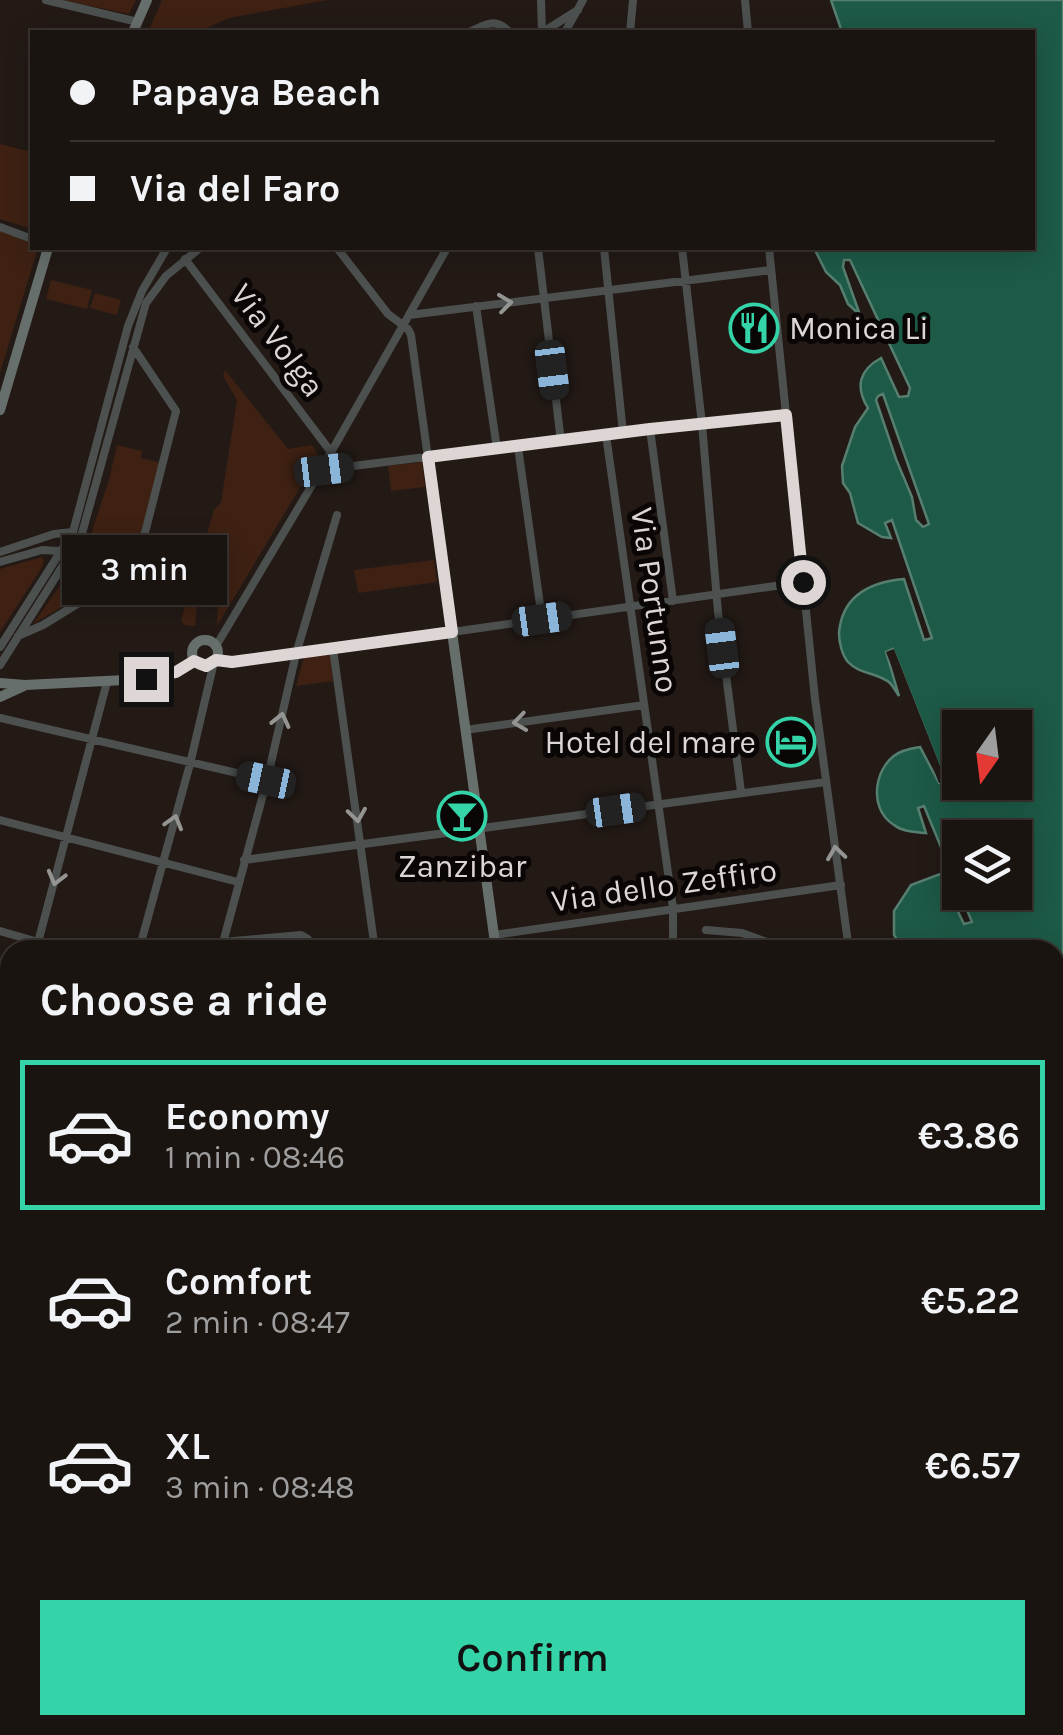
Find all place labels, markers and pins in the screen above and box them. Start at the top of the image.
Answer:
restaurant icon: Monica Li [728,302,780,354]
place label: Monica Li [789,310,929,347]
hotel icon: Hotel del mare [765,716,817,768]
place label: Hotel del mare [545,724,756,761]
bar icon: Zanzibar [436,790,488,842]
place label: Zanzibar [398,848,527,885]

